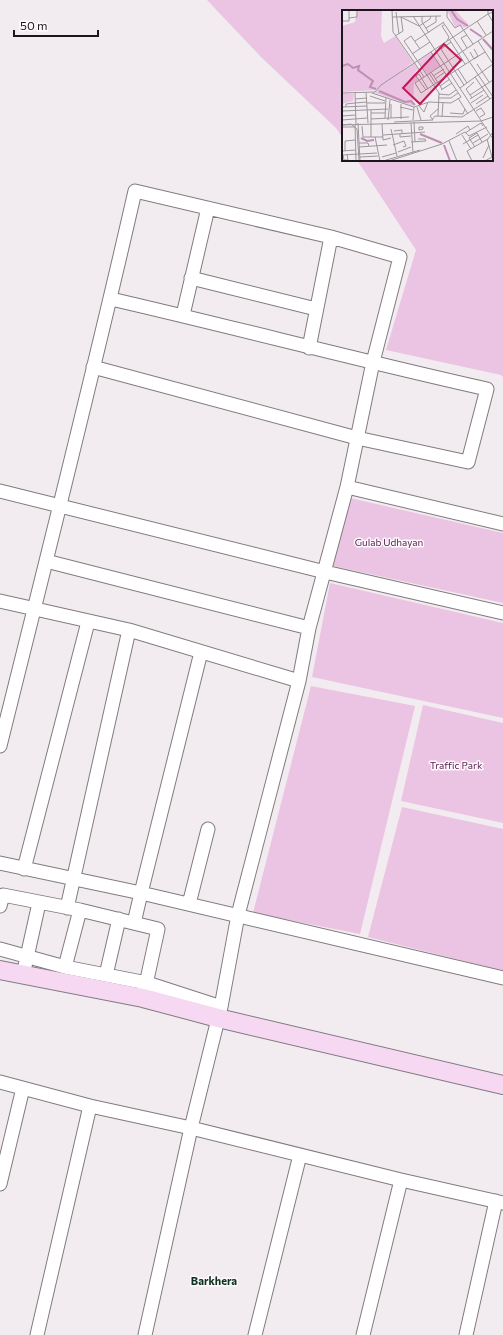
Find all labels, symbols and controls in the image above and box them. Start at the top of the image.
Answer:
inset map [342,10,493,161]
scale bar [14,12,98,38]
text: 50 m [20,18,48,32]
park label: Gulab Udhayan [355,536,423,548]
park label: Traffic Park [430,759,483,771]
district label: Barkhera [191,1274,237,1287]

